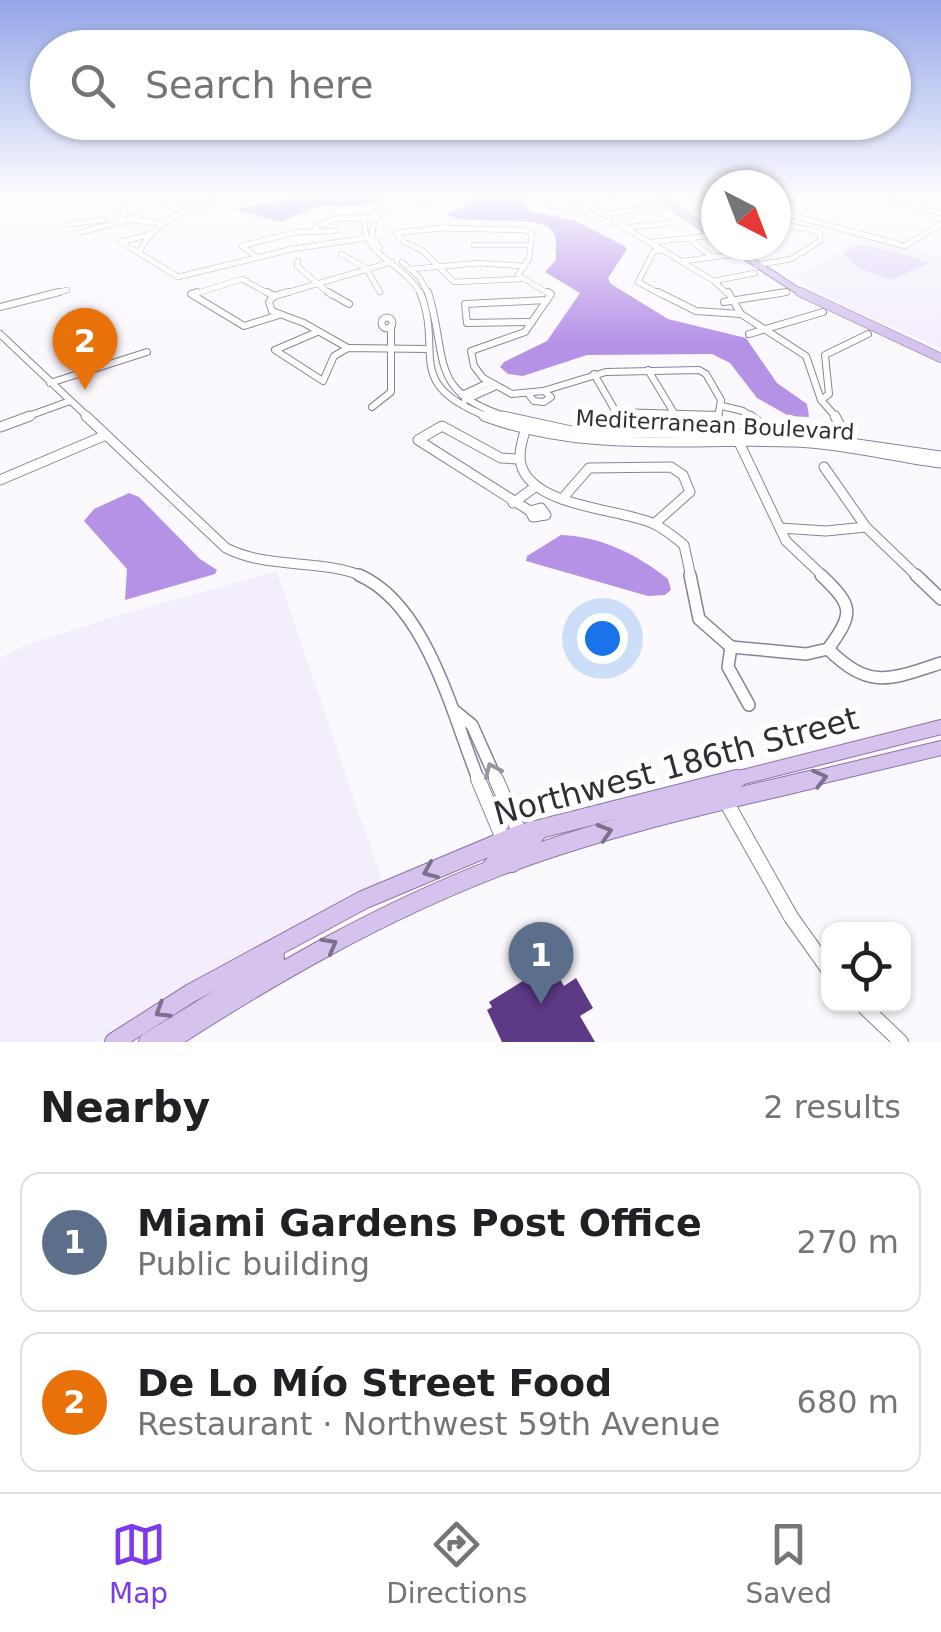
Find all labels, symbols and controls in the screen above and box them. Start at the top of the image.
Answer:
search box [30,30,911,140]
icon: search [65,58,120,113]
text: Search here [145,63,373,107]
north arrow [701,170,791,260]
pin: 2 [52,308,118,390]
street label: Mediterranean Boulevard [575,405,855,445]
your location [577,613,628,664]
street label: Northwest 186th Street [489,699,863,833]
one-way arrow [484,762,504,780]
one-way arrow [811,769,828,790]
one-way arrow [595,823,612,844]
one-way arrow [422,859,440,879]
pin: 1 [508,922,574,1004]
map controls [821,922,911,1012]
button: locate [821,922,911,1012]
one-way arrow [319,938,337,957]
one-way arrow [155,999,173,1018]
text: Nearby [40,1083,210,1132]
text: 2 results [763,1088,901,1126]
text: Miami Gardens Post Office [137,1201,702,1245]
text: 1 [63,1223,86,1261]
text: 270 m [797,1223,899,1261]
text: Public building [137,1245,370,1283]
text: De Lo Mío Street Food [137,1361,612,1405]
text: 2 [63,1383,86,1421]
text: 680 m [797,1383,899,1421]
text: Restaurant · Northwest 59th Avenue [137,1405,720,1443]
tab: Map [109,1517,168,1610]
tab: Directions [386,1517,527,1610]
tab: Saved [745,1517,832,1610]

